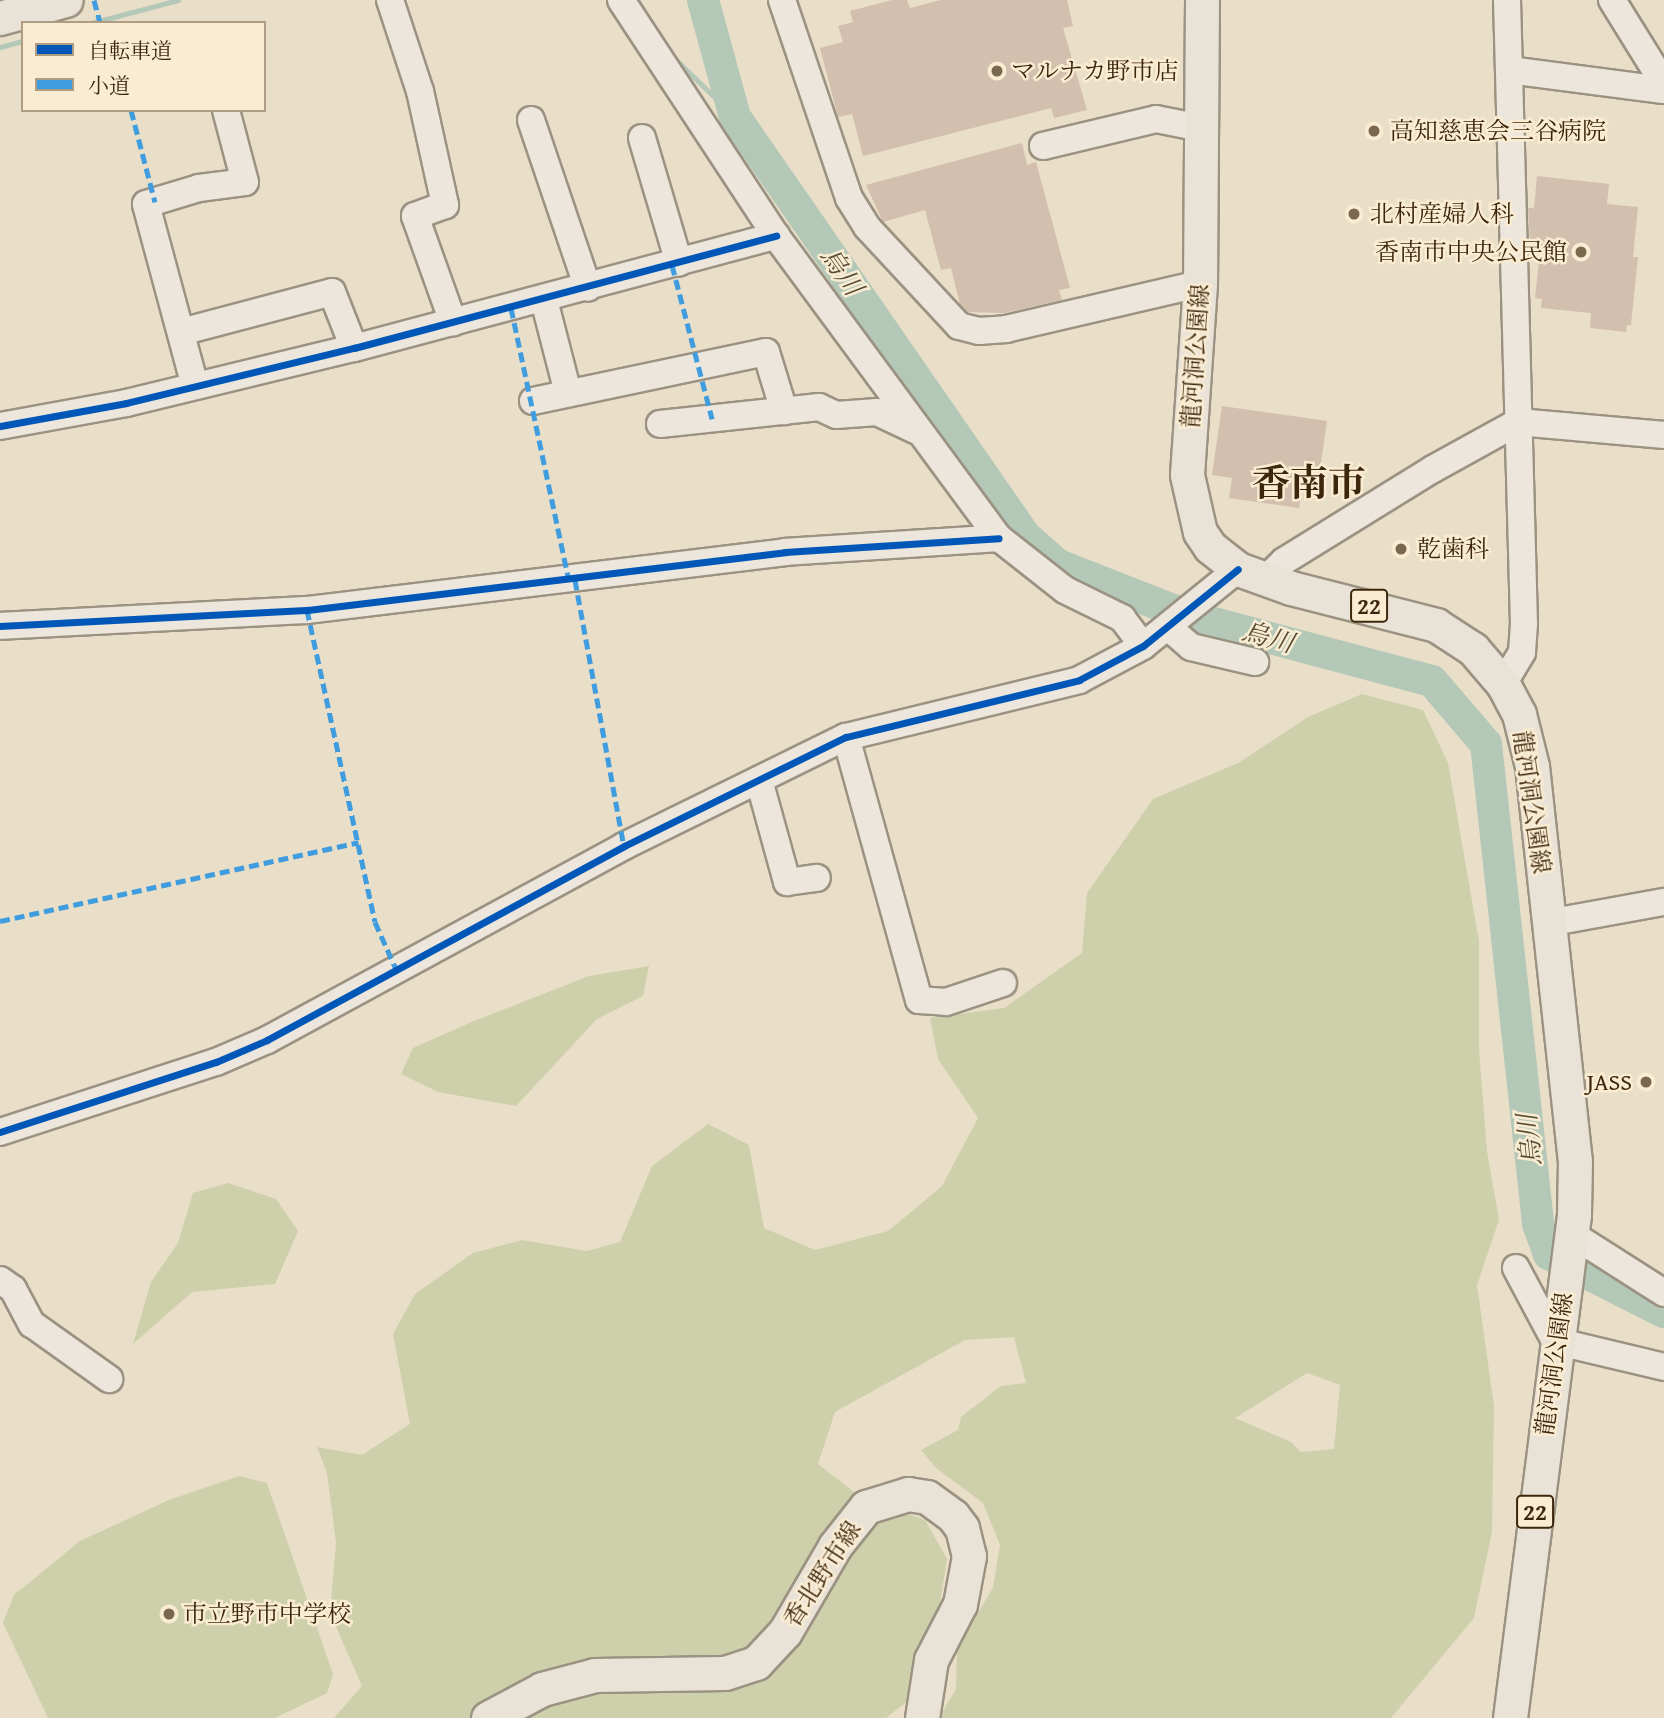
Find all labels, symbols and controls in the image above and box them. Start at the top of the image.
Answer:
legend [21,21,266,112]
text: 自転車道 [88,35,172,66]
place label: マルナカ野市店 [1011,57,1179,85]
marker: マルナカ野市店 [989,63,1005,79]
text: 小道 [88,70,130,101]
place label: 高知慈恵会三谷病院 [1390,117,1606,145]
marker: 高知慈恵会三谷病院 [1364,121,1384,141]
place label: 北村産婦人科 [1370,200,1514,228]
marker: 北村産婦人科 [1344,204,1364,224]
place label: 香南市中央公民館 [1375,238,1567,266]
water label: 烏川 [814,241,870,301]
marker: 香南市中央公民館 [1573,244,1589,260]
street label: 龍河洞公園線 [1176,283,1214,429]
district label: 香南市 [1252,460,1366,506]
place label: 乾歯科 [1417,535,1489,563]
marker: 乾歯科 [1391,539,1411,559]
road number: 22 [1350,586,1388,626]
water label: 烏川 [1239,615,1297,659]
street label: 龍河洞公園線 [1508,729,1556,875]
place label: JASS [1586,1068,1632,1096]
marker: JASS [1638,1074,1654,1090]
water label: 烏川 [1511,1113,1547,1167]
street label: 龍河洞公園線 [1530,1291,1578,1437]
road number: 22 [1516,1492,1554,1532]
street label: 香北野市線 [777,1516,867,1632]
place label: 市立野市中学校 [183,1600,351,1628]
marker: 市立野市中学校 [161,1606,177,1622]

